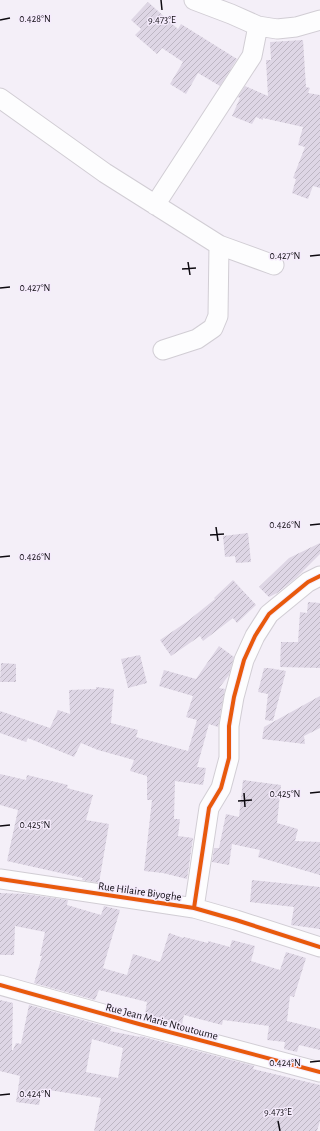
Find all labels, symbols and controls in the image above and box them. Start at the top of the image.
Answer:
text: 0.428°N [19,14,51,24]
text: 9.473°E [148,15,176,25]
text: 0.427°N [270,251,300,261]
text: 0.427°N [20,283,50,293]
text: 0.426°N [269,520,301,530]
text: 0.426°N [19,552,51,562]
text: 0.425°N [270,789,300,799]
text: 0.425°N [20,820,50,830]
street label: Rue Hilaire Biyoghe [98,880,182,903]
street label: Rue Jean Marie Ntoutoume [105,1001,219,1042]
text: 0.424°N [269,1058,301,1068]
text: 0.424°N [19,1089,51,1099]
text: 9.473°E [264,1107,292,1117]

